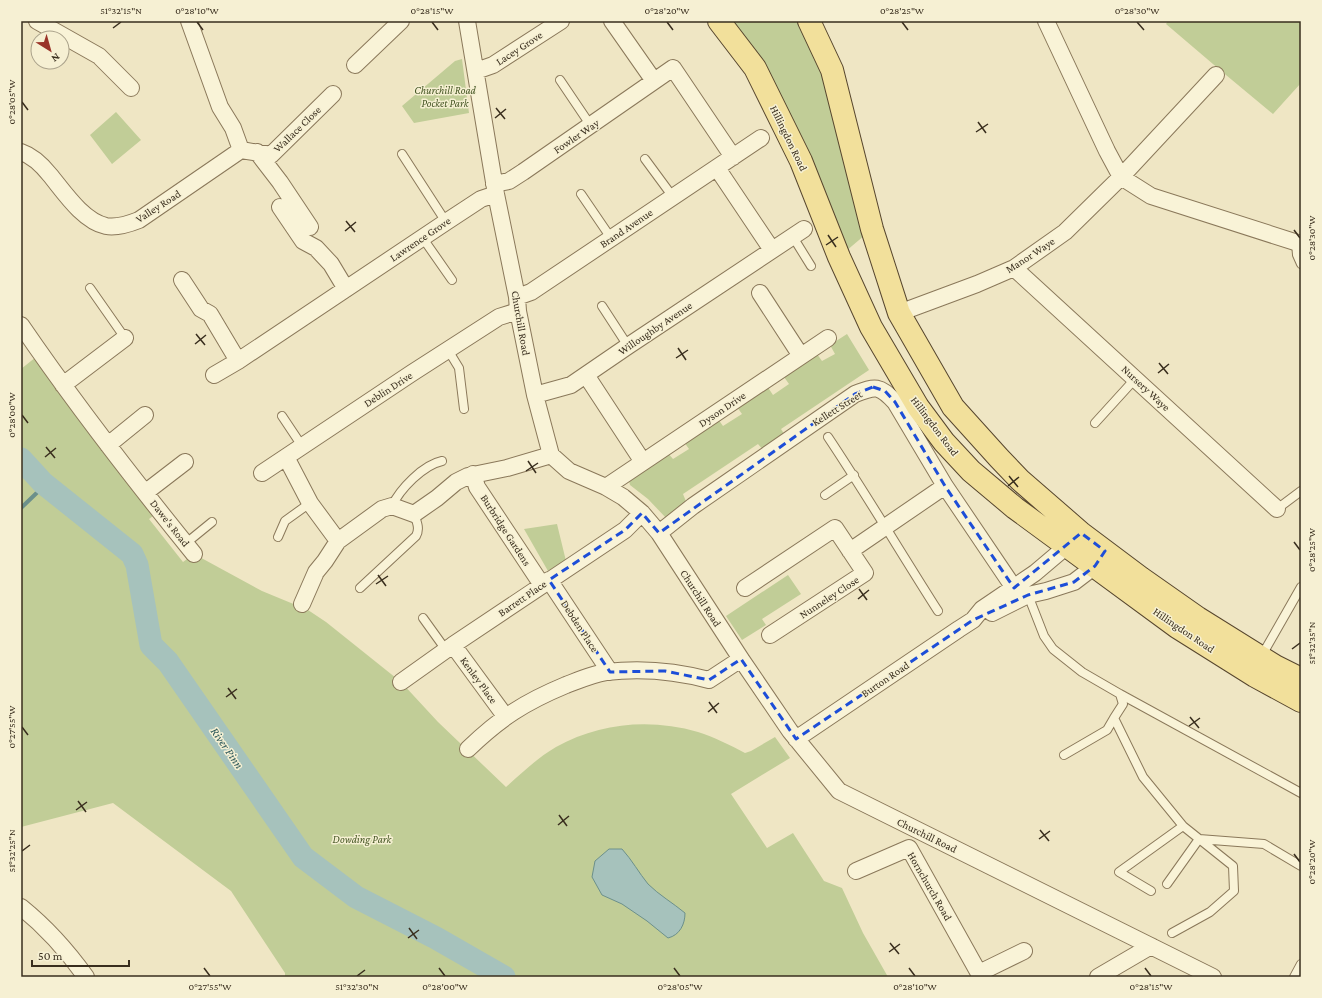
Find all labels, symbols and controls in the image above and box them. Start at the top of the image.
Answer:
text: 51°32'15"N [100,5,142,16]
text: 0°28'10"W [175,5,220,16]
text: 0°28'15"W [411,5,454,16]
text: 0°28'20"W [645,5,690,16]
text: 0°28'25"W [880,5,925,16]
text: 0°28'30"W [1115,5,1160,16]
street label: Lacey Grove [494,28,545,68]
north arrow [30,30,70,70]
text: N [49,51,63,65]
text: 0°28'05"W [6,79,17,124]
park label: Churchill Road Pocket Park [414,84,477,109]
street label: Wallace Close [271,103,323,154]
street label: Hillingdon Road [767,103,810,173]
street label: Fowler Way [551,116,602,156]
street label: Valley Road [133,187,183,226]
street label: Brand Avenue [597,206,655,250]
street label: Lawrence Grove [387,214,453,264]
text: 0°28'30"W [1306,215,1317,260]
street label: Manor Waye [1003,235,1057,276]
street label: Churchill Road [509,290,533,356]
street label: Willoughby Avenue [616,299,695,358]
street label: Nursery Waye [1119,363,1173,414]
street label: Deblin Drive [361,369,415,409]
street label: Kellett Street [810,388,865,428]
street label: Dyson Drive [696,389,748,430]
text: 0°28'00"W [6,391,17,438]
street label: Hillingdon Road [908,394,961,459]
street label: Burbridge Gardens [478,492,534,568]
street label: Dawe's Road [148,497,192,549]
text: 0°28'25"W [1306,527,1317,572]
street label: Churchill Road [678,567,724,629]
street label: Nunneley Close [797,573,862,622]
street label: Barrett Place [496,577,549,619]
street label: Debden Place [559,598,601,654]
street label: Hillingdon Road [1150,605,1217,656]
text: 51°32'35"N [1306,621,1317,664]
street label: Kenley Place [457,654,500,706]
street label: Burton Road [859,659,911,699]
text: 0°27'55"W [6,705,17,748]
water label: River Pinn [208,725,246,771]
street label: Churchill Road [895,815,959,855]
text: 51°32'25"N [6,829,17,873]
park label: Dowding Park [333,833,393,846]
text: 0°28'20"W [1306,839,1317,884]
street label: Hornchurch Road [905,850,955,923]
scale bar [32,942,129,968]
text: 50 m [38,949,63,963]
text: 0°27'55"W [189,981,232,992]
text: 51°32'30"N [335,981,379,992]
text: 0°28'00"W [422,981,469,992]
text: 0°28'05"W [658,981,703,992]
text: 0°28'10"W [893,981,938,992]
text: 0°28'15"W [1130,981,1173,992]

